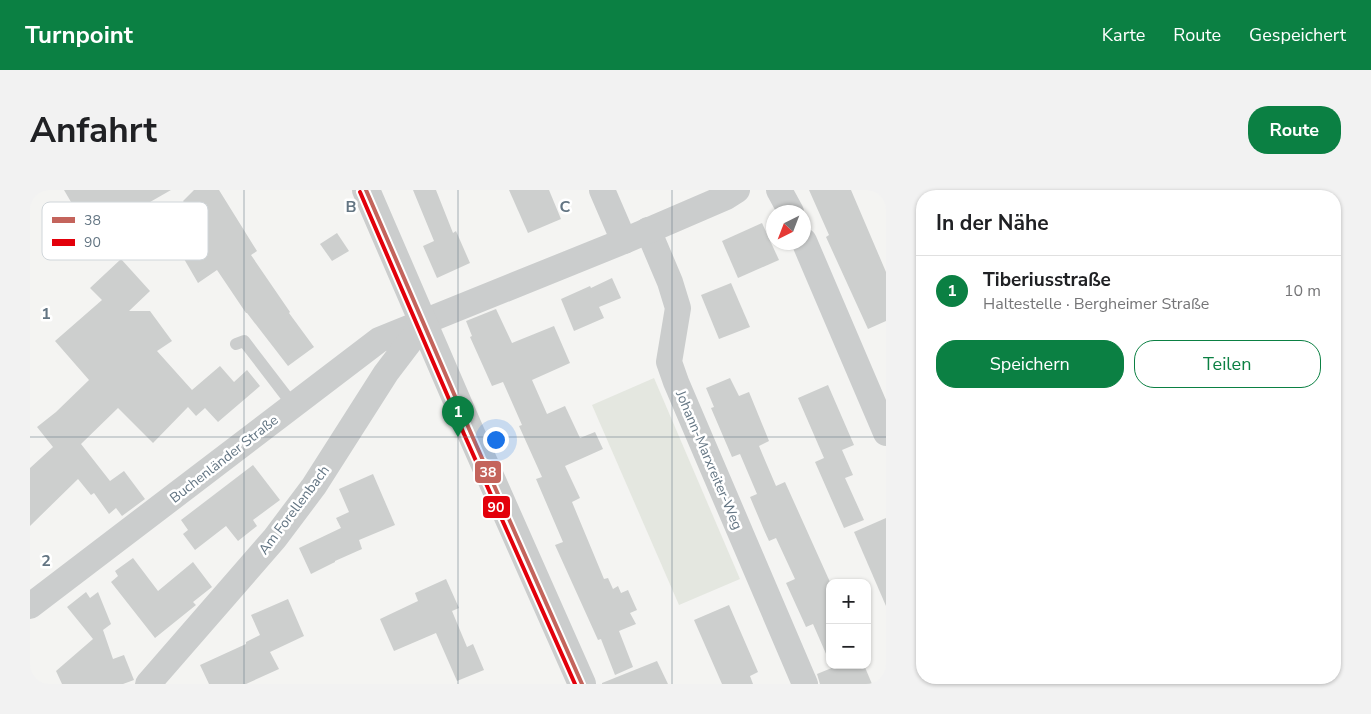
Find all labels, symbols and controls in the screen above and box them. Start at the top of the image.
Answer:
text: Turnpoint [25,19,133,51]
text: Karte [1102,23,1145,47]
text: Route [1173,23,1221,47]
text: Gespeichert [1249,23,1346,47]
button: Route [1248,106,1341,154]
text: Anfahrt [30,107,157,154]
text: B [345,196,357,218]
text: C [560,196,571,218]
legend [42,202,208,260]
north arrow [766,205,811,250]
text: In der Nähe [936,209,1049,237]
text: 38 [84,211,101,230]
text: 90 [84,233,101,252]
text: Tiberiusstraße [983,267,1111,293]
text: 1 [947,280,957,302]
text: 10 m [1284,280,1321,302]
text: Haltestelle · Bergheimer Straße [983,293,1209,315]
text: 1 [41,303,51,325]
button: Speichern [936,340,1124,388]
button: Teilen [1134,340,1321,388]
street label: Johann-Marxreiter-Weg [671,387,747,533]
pin: 1 [442,396,474,437]
street label: Buchenländer Straße [166,411,282,507]
your location [483,427,509,453]
line badge: 38 [474,460,502,484]
street label: Am Forellenbach [254,462,334,558]
text: 38 [480,463,496,482]
line badge: 90 [482,495,511,519]
text: 90 [488,498,504,517]
text: 2 [41,550,51,572]
map controls [826,579,871,669]
button: + [826,579,871,624]
button: − [826,624,871,669]

